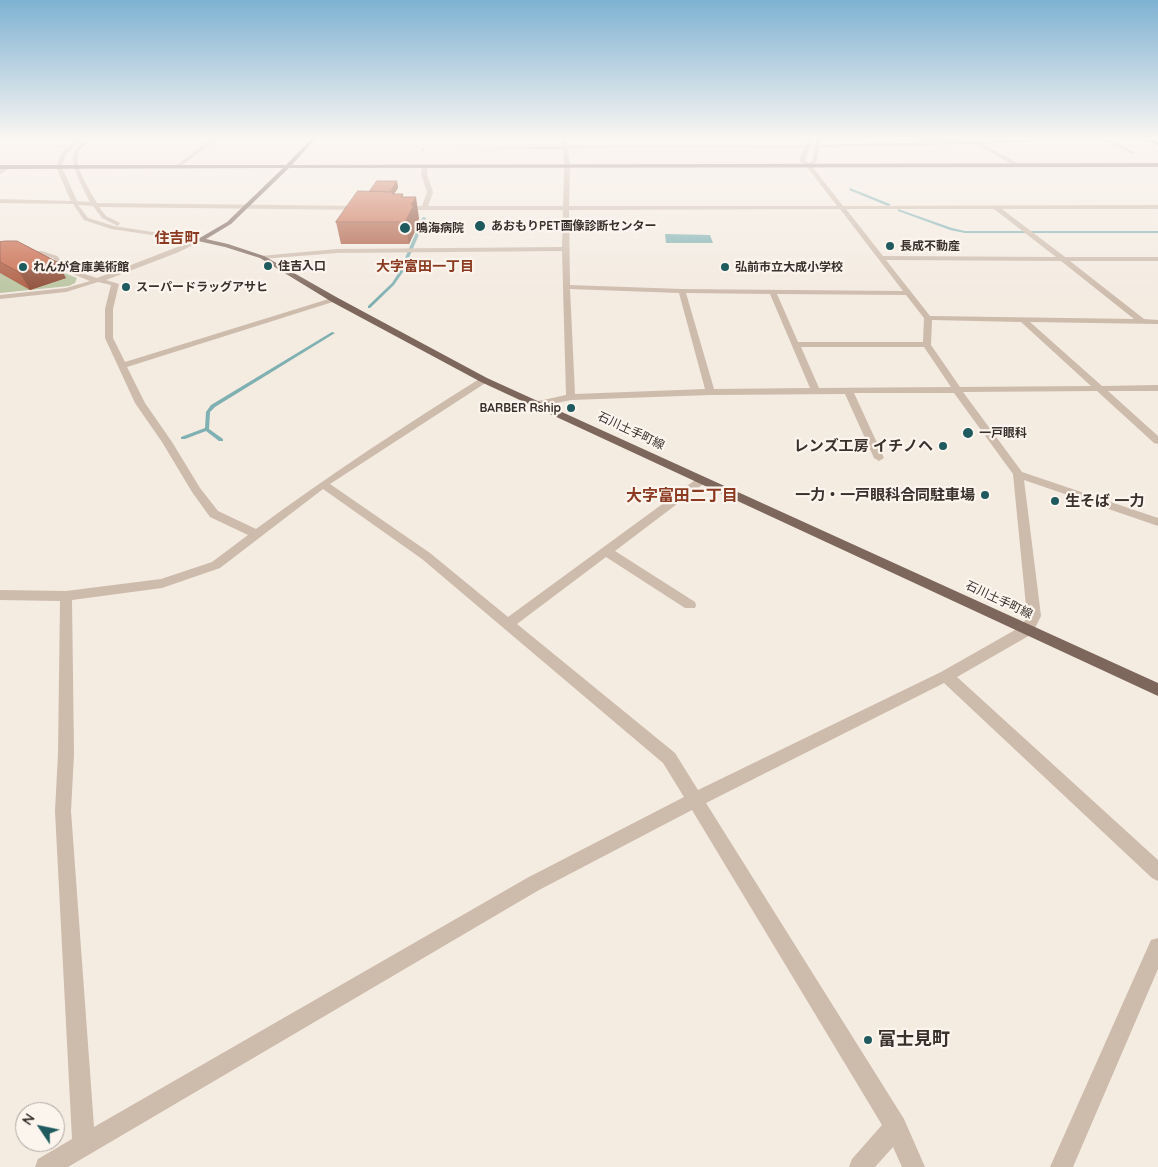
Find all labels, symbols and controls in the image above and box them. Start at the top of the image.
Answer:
marker: あおもりPET画像診断センター [473,219,487,233]
place label: あおもりPET画像診断センター [491,219,657,233]
marker: 鳴海病院 [398,221,412,235]
place label: 鳴海病院 [416,221,464,235]
district label: 住吉町 [155,229,199,247]
place label: 長成不動産 [900,239,960,253]
marker: 長成不動産 [884,240,896,252]
place label: 住吉入口 [278,259,326,273]
district label: 大字富田一丁目 [376,259,474,275]
place label: れんが倉庫美術館 [33,260,129,274]
marker: 住吉入口 [262,260,274,272]
place label: 弘前市立大成小学校 [735,260,843,274]
marker: れんが倉庫美術館 [17,261,29,273]
marker: 弘前市立大成小学校 [719,261,731,273]
place label: スーパードラッグアサヒ [136,280,268,294]
marker: スーパードラッグアサヒ [120,281,132,293]
place label: BARBER Rship [479,401,561,415]
marker: BARBER Rship [565,402,577,414]
street label: 石川土手町線 [595,409,667,453]
marker: 一戸眼科 [961,426,975,440]
place label: 一戸眼科 [979,426,1027,440]
place label: レンズ工房 イチノヘ [794,437,933,455]
marker: レンズ工房 イチノヘ [937,440,949,452]
district label: 大字富田二丁目 [626,486,738,506]
place label: 一力・一戸眼科合同駐車場 [795,486,975,504]
marker: 一力・一戸眼科合同駐車場 [979,489,991,501]
place label: 生そば 一力 [1065,492,1144,510]
marker: 生そば 一力 [1049,495,1061,507]
street label: 石川土手町線 [963,578,1035,622]
place label: 富士見町 [878,1029,950,1051]
marker: 富士見町 [862,1034,874,1046]
north arrow [15,1102,65,1152]
text: N [18,1110,39,1128]

